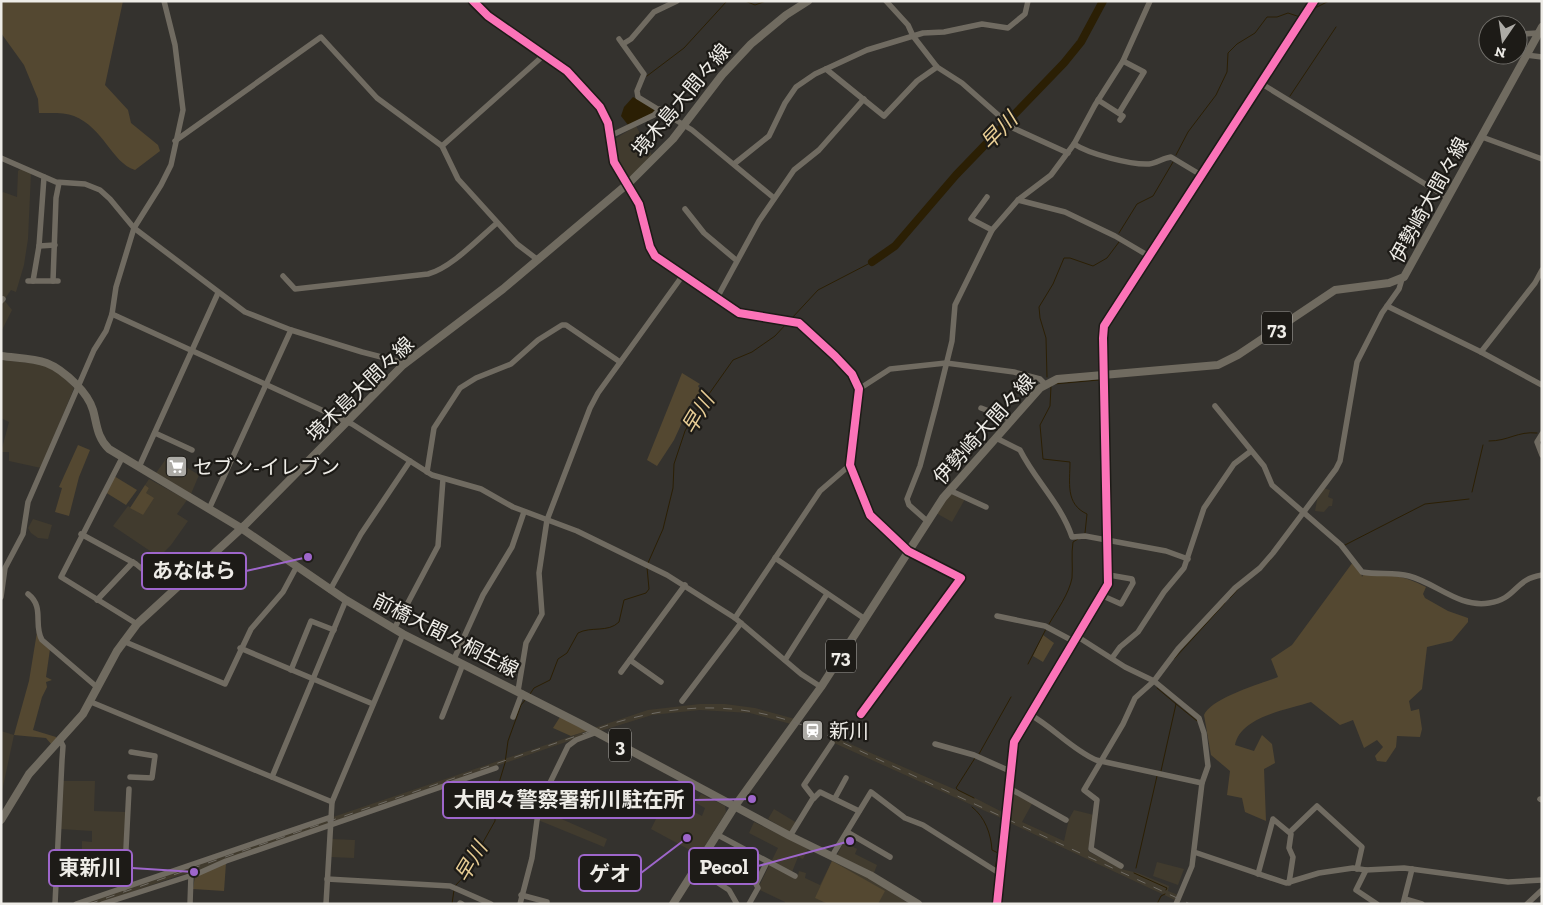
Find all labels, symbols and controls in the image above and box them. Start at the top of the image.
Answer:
north arrow [1478,15,1528,65]
street label: 境木島大間々線 [627,39,735,161]
text: N [1493,43,1507,62]
water label: 早川 [975,105,1024,154]
street label: 伊勢崎大間々線 [1385,133,1473,267]
road number: 73 [1262,312,1292,344]
street label: 境木島大間々線 [301,332,419,446]
street label: 伊勢崎大間々線 [928,369,1040,489]
water label: 早川 [676,388,720,438]
supermarket icon: セブン-イレブン [165,455,189,479]
place label: セブン-イレブン [193,455,340,479]
callout: あなはら [142,553,246,589]
text: あなはら [152,558,236,583]
street label: 前橋大間々桐生線 [369,588,523,682]
road number: 73 [826,640,856,672]
station icon: 新川 [801,719,825,743]
place label: 新川 [829,719,869,743]
road number: 3 [609,728,631,762]
callout: 大間々警察署新川駐在所 [443,782,694,818]
text: 大間々警察署新川駐在所 [454,787,685,812]
water label: 早川 [449,836,493,886]
callout: Pecol [689,848,758,884]
callout: 東新川 [49,850,132,886]
text: Pecol [699,854,749,879]
text: 東新川 [59,855,122,880]
callout: ゲオ [579,855,641,891]
text: ゲオ [589,861,631,886]

